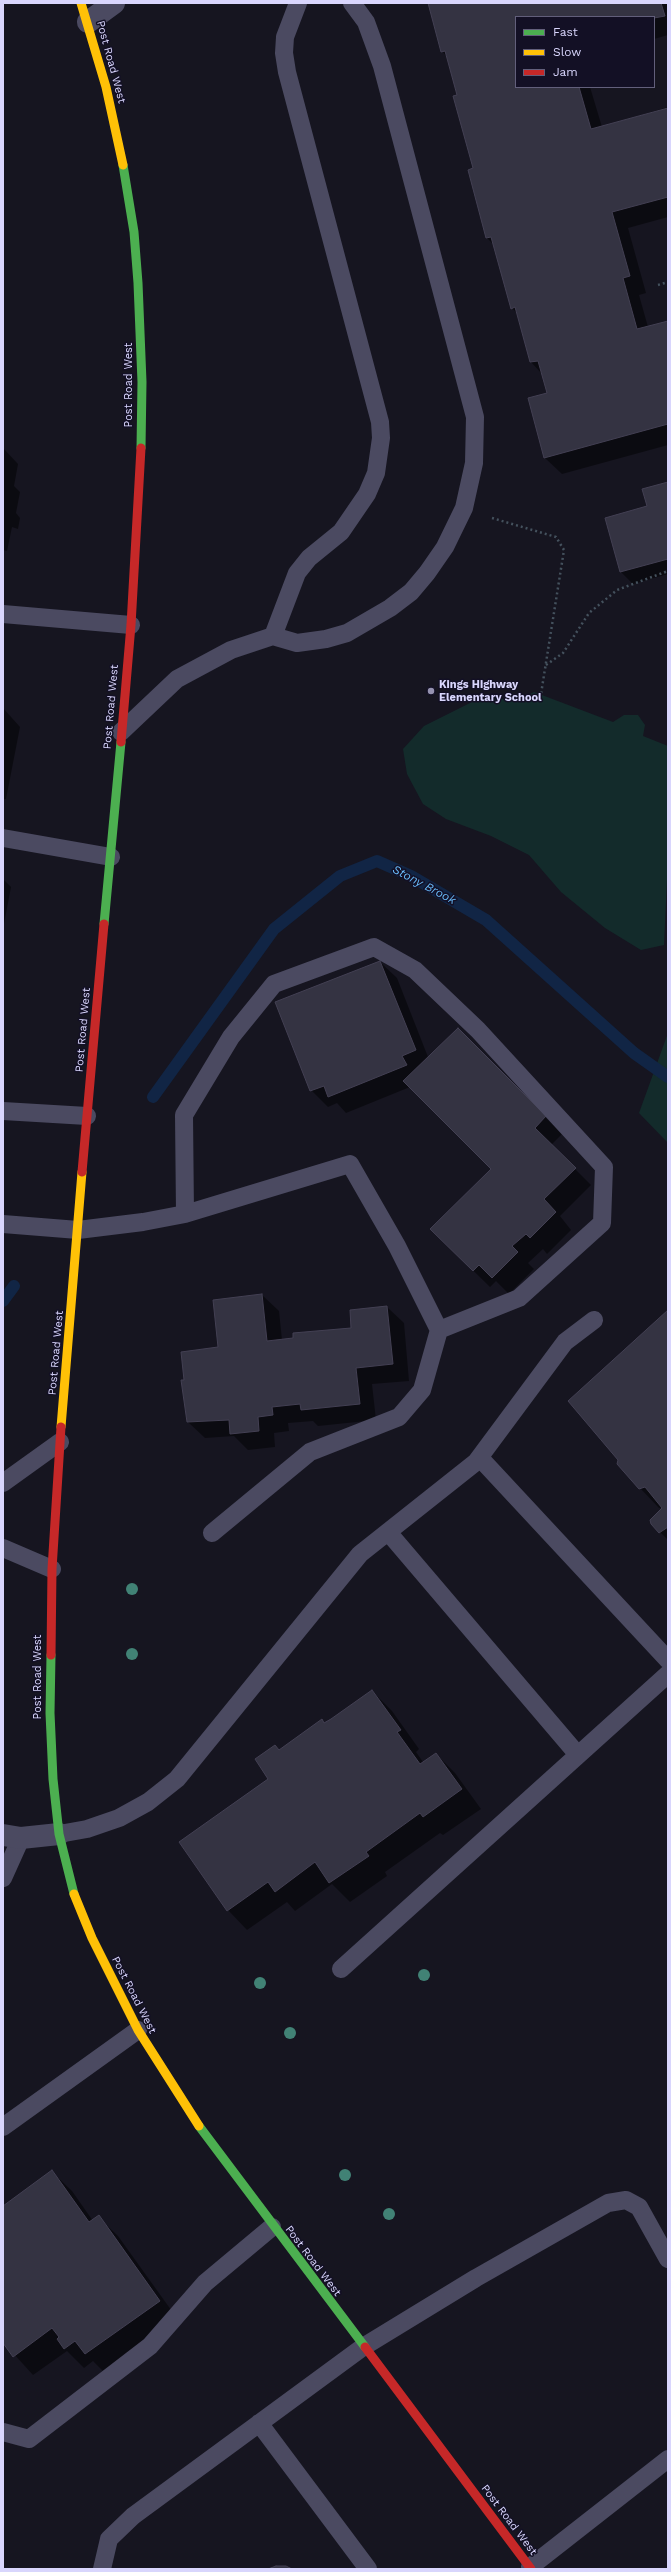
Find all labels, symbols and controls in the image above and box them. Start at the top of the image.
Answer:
legend [515,16,655,88]
street label: Post Road West [94,19,128,105]
text: Fast [553,25,578,39]
text: Slow [553,45,581,59]
text: Jam [553,65,578,79]
street label: Post Road West [122,343,136,427]
street label: Post Road West [101,664,121,750]
place label: Kings Highway Elementary School [439,678,542,704]
marker: Kings Highway Elementary School [426,686,436,696]
water label: Stony Brook [390,862,458,908]
street label: Post Road West [73,987,93,1073]
street label: Post Road West [46,1310,66,1396]
street label: Post Road West [31,1635,45,1719]
street label: Post Road West [109,1954,159,2036]
street label: Post Road West [282,2223,344,2299]
street label: Post Road West [478,2482,540,2558]

